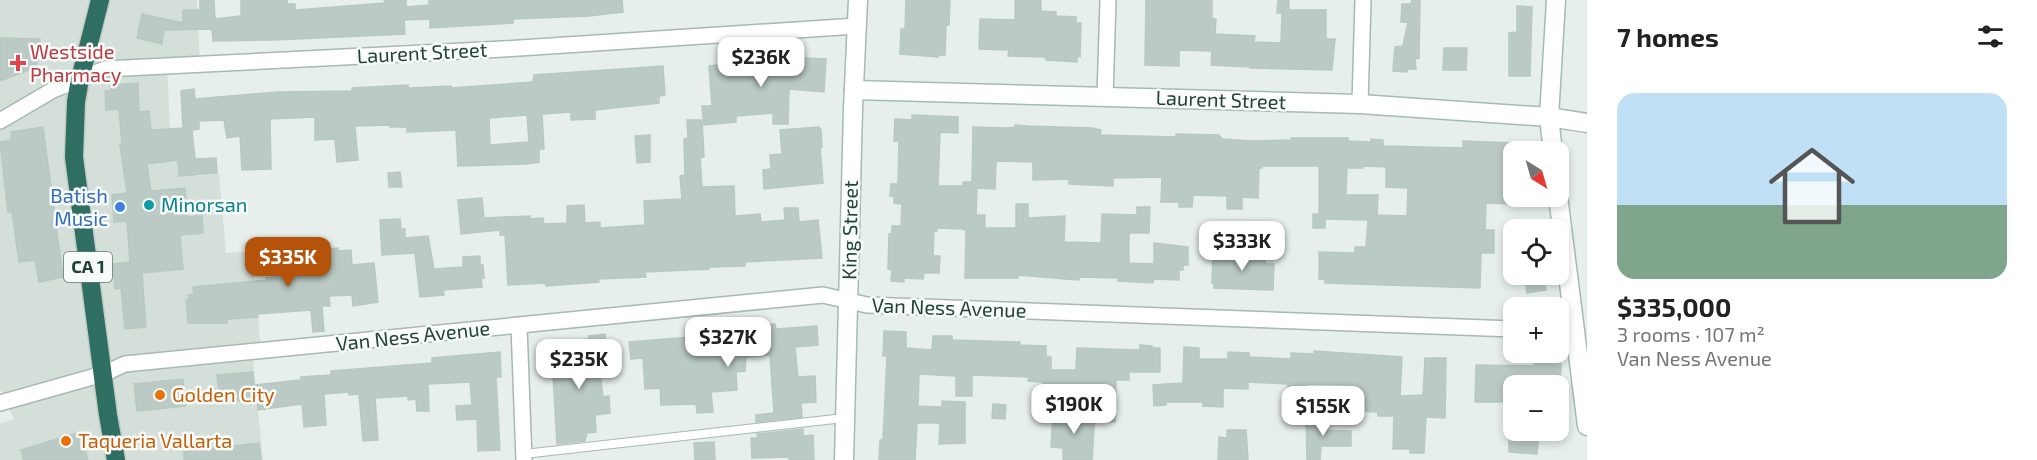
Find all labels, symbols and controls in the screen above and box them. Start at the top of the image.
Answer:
icon: filters [1974,20,2007,53]
text: 7 homes [1617,21,1719,52]
street label: Laurent Street [356,37,488,67]
pin: $236K [719,37,803,88]
place label: Westside Pharmacy [30,39,122,86]
text: $236K [731,44,791,68]
marker: Westside Pharmacy [11,56,25,70]
street label: Laurent Street [1155,85,1287,113]
icon: home [1758,132,1866,240]
north arrow [1503,141,1569,207]
map controls [1503,141,1569,441]
street label: King Street [836,180,862,280]
place label: Batish Music [50,183,108,230]
place label: Minorsan [161,192,247,216]
marker: Minorsan [142,198,156,212]
marker: Batish Music [113,200,127,214]
button: locate [1503,219,1569,285]
pin: $333K [1200,221,1284,272]
text: $333K [1213,228,1271,252]
pin: $335K [246,237,330,288]
text: $335K [259,244,317,268]
road number: CA 1 [64,252,112,282]
text: $335,000 [1617,291,1731,322]
street label: Van Ness Avenue [871,292,1027,322]
button: + [1503,297,1569,363]
street label: Van Ness Avenue [335,315,491,355]
pin: $327K [686,317,770,368]
text: 3 rooms · 107 m² [1617,322,1765,346]
text: $327K [699,324,757,348]
pin: $235K [537,339,621,390]
text: $235K [550,346,608,370]
text: Van Ness Avenue [1617,346,1772,370]
button: − [1503,375,1569,441]
place label: Golden City [172,382,275,406]
pin: $190K [1032,384,1116,435]
pin: $155K [1281,386,1365,437]
marker: Golden City [153,388,167,402]
text: $190K [1045,391,1103,415]
text: $155K [1296,393,1351,417]
place label: Taqueria Vallarta [78,428,232,452]
marker: Taqueria Vallarta [59,434,73,448]

